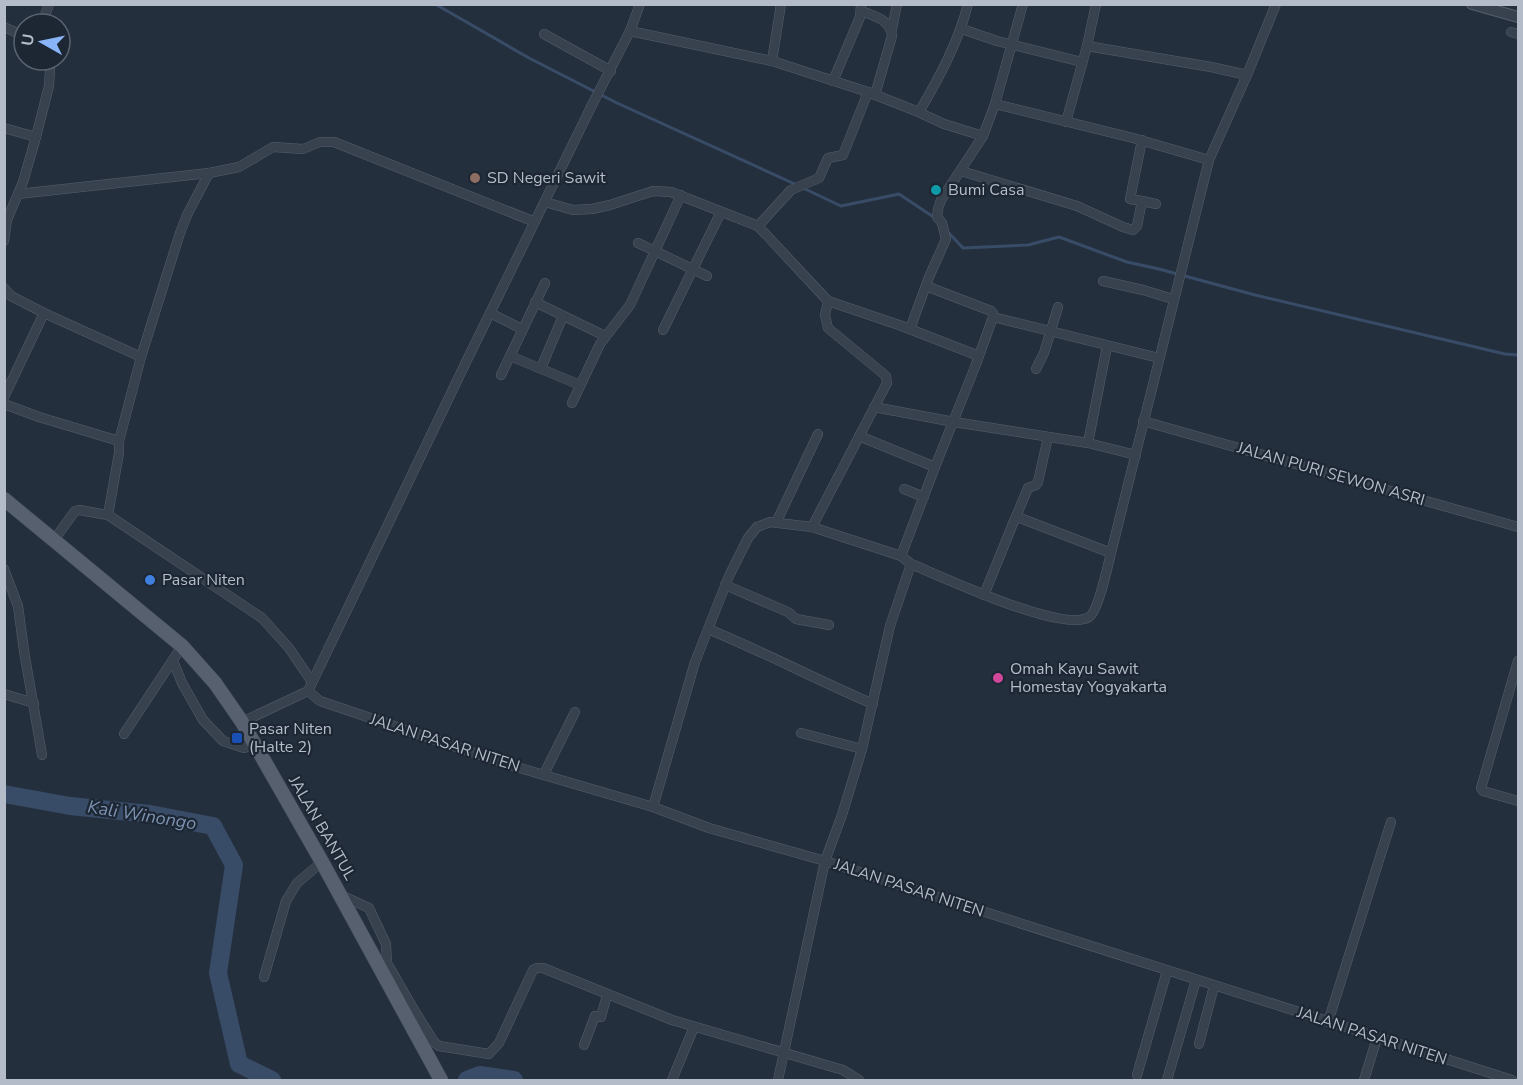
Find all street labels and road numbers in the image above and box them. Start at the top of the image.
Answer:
street label: JALAN PURI SEWON ASRI [1234,436,1427,511]
street label: JALAN PASAR NITEN [366,708,523,778]
street label: JALAN BANTUL [283,771,361,884]
street label: JALAN PASAR NITEN [830,853,987,923]
street label: JALAN PASAR NITEN [1293,1001,1450,1071]

